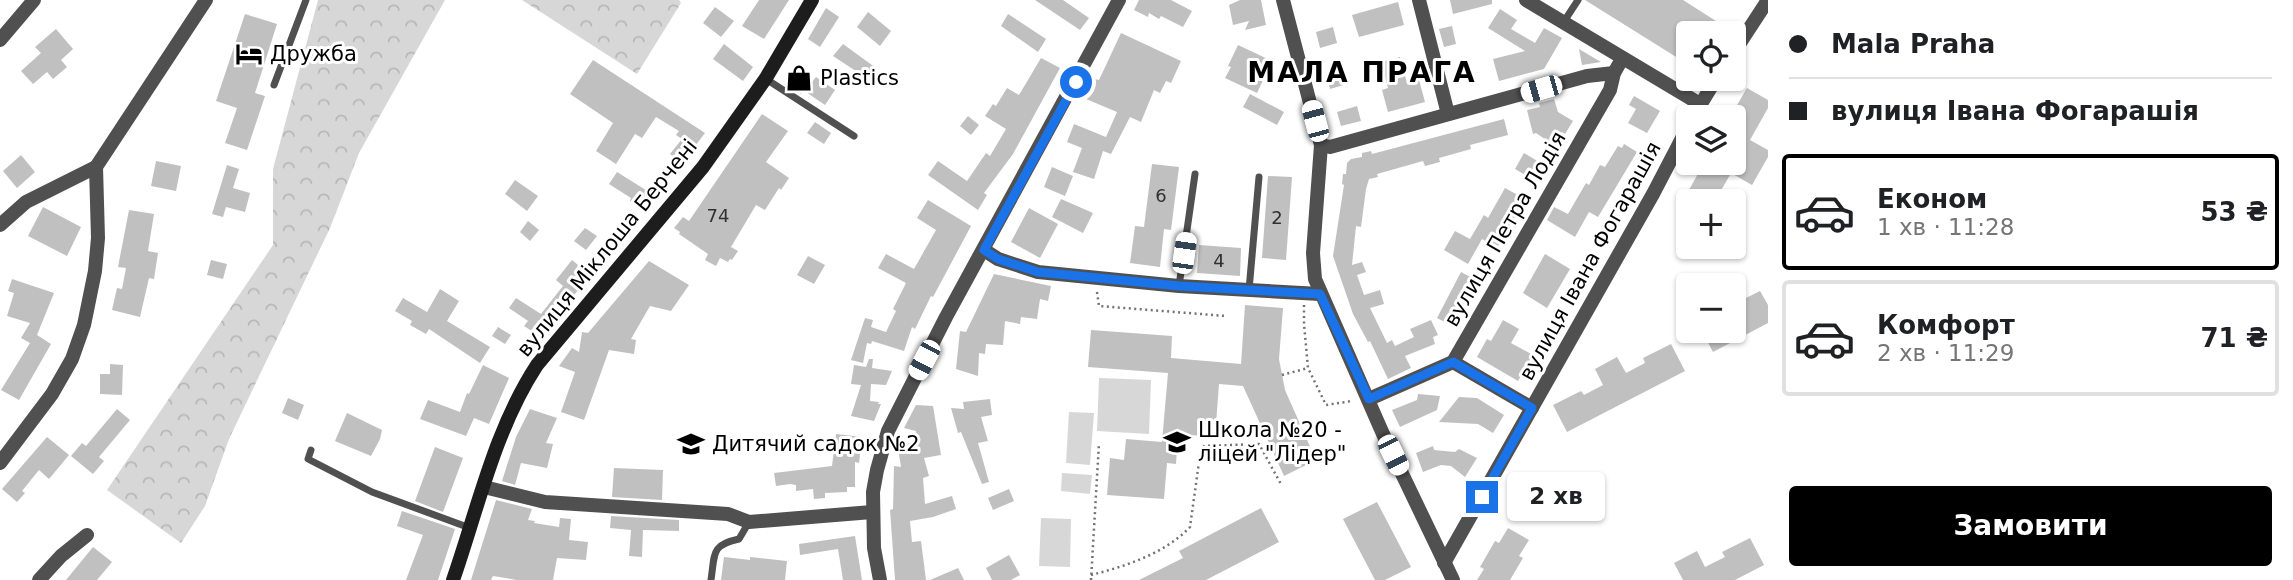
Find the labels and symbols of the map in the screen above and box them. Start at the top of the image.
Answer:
hotel icon: Дружба [234,39,264,69]
place label: Дружба [270,42,357,66]
district label: МАЛА ПРАГА [1247,56,1477,89]
shop icon: Plastics [784,63,814,93]
place label: Plastics [820,66,899,90]
route start [1060,66,1092,98]
car [1518,73,1565,105]
car [1300,98,1331,144]
street label: вулиця Петра Лодія [1439,127,1571,331]
street label: вулиця Міклоша Берчені [512,134,702,362]
street label: вулиця Івана Фогарашія [1514,138,1666,384]
house number: 6 [1155,185,1167,206]
house number: 74 [707,205,729,226]
house number: 2 [1271,207,1283,228]
car [1171,231,1198,275]
house number: 4 [1213,250,1225,271]
car [905,337,944,383]
place label: Школа №20 - ліцей "Лідер" [1198,418,1347,466]
school or university icon: Школа №20 - ліцей "Лідер" [1162,427,1192,457]
school or university icon: Дитячий садок №2 [676,429,706,459]
place label: Дитячий садок №2 [712,432,920,456]
car [1375,432,1412,478]
callout: 2 хв [1506,472,1604,522]
route end [1466,481,1498,513]

